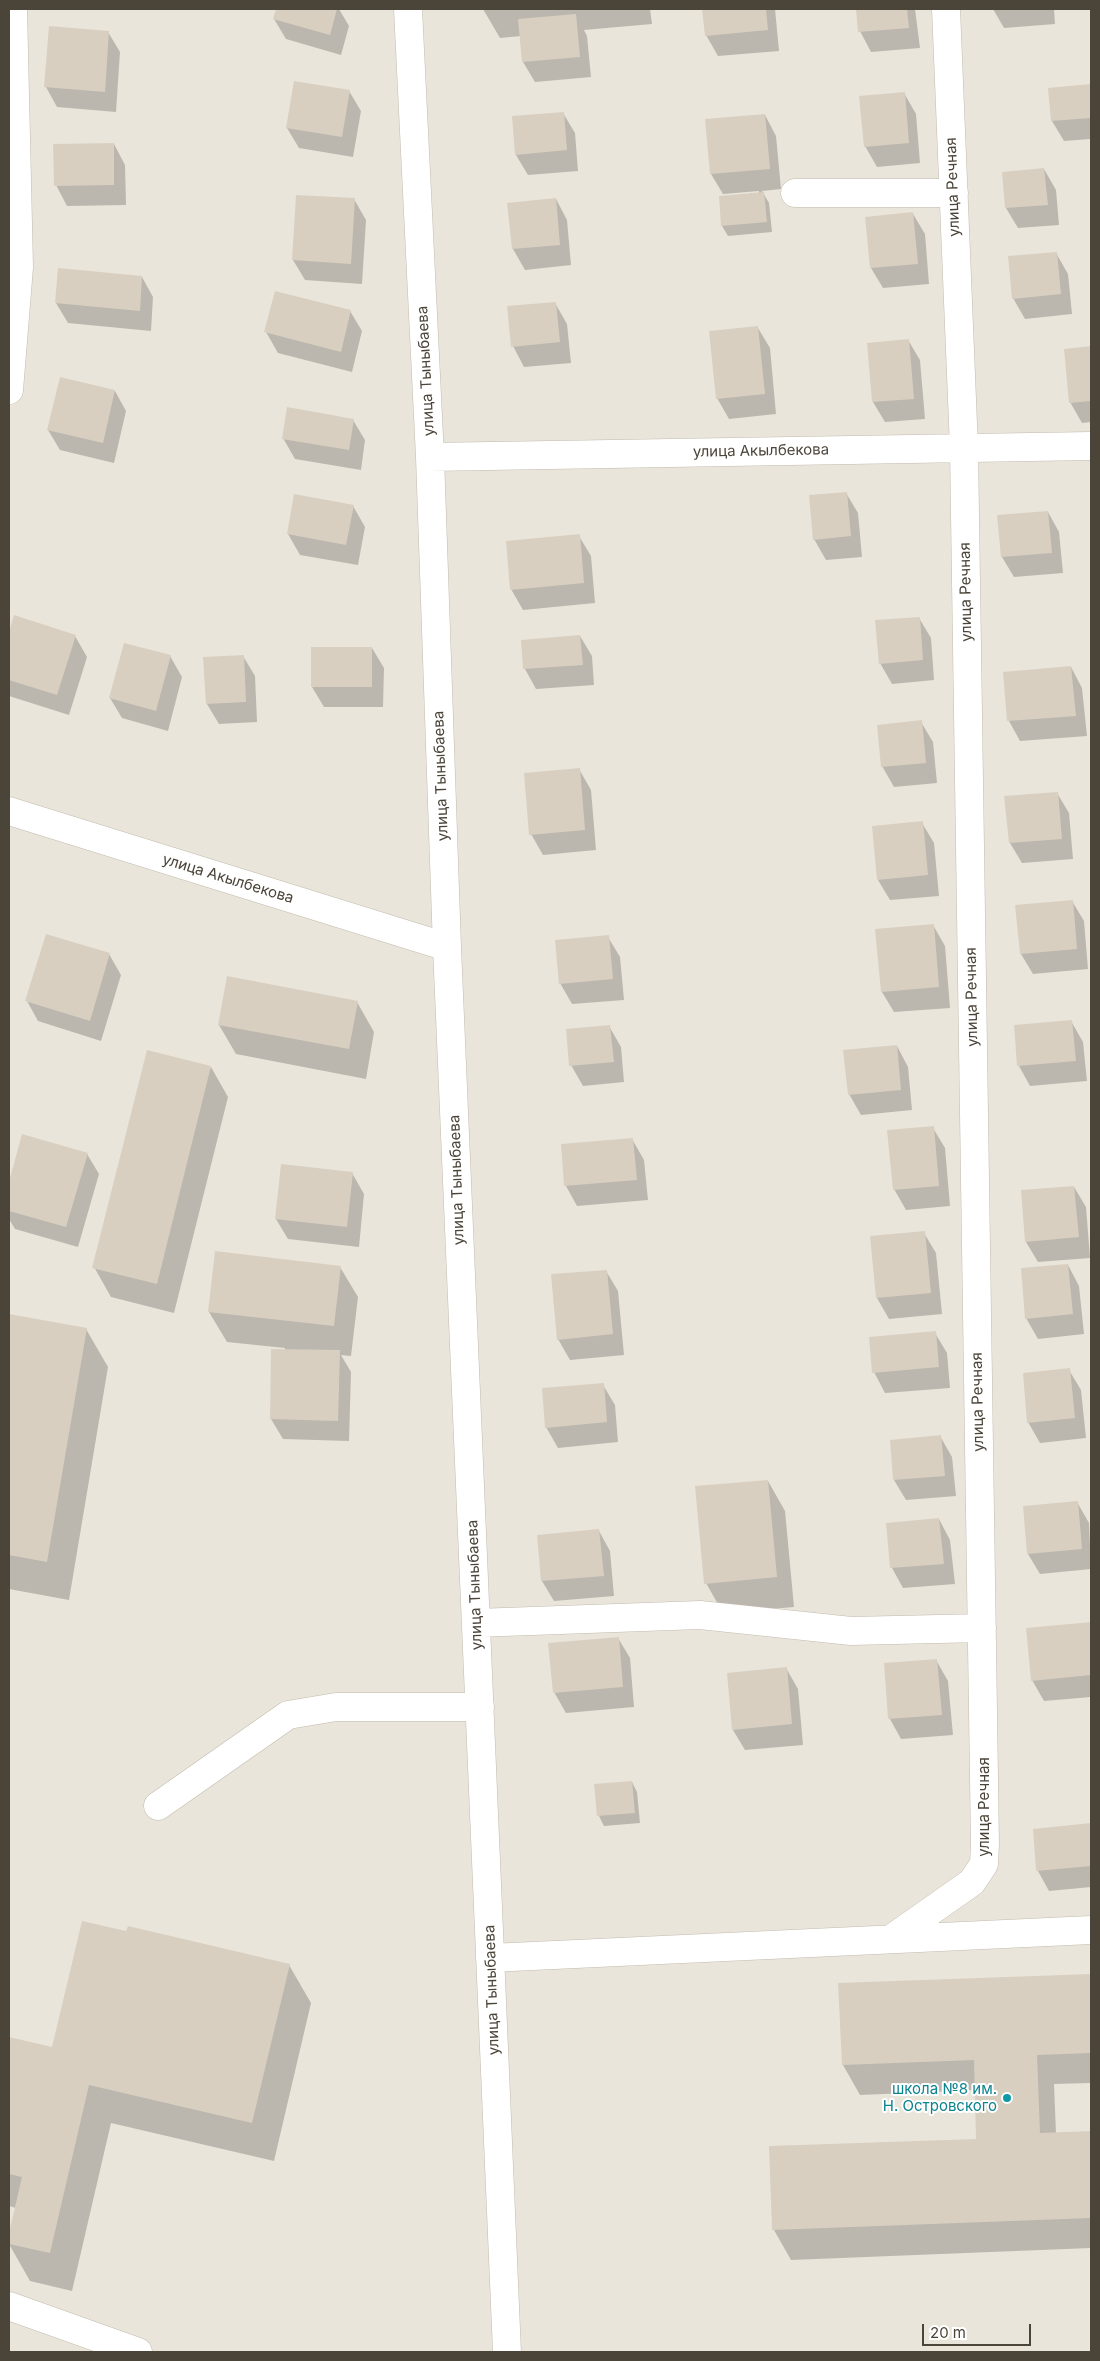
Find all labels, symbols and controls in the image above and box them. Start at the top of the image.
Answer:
street label: улица Речная [942,137,964,237]
street label: улица Тыныбаева [414,305,438,437]
street label: улица Акылбекова [693,441,829,461]
street label: улица Речная [956,542,976,642]
street label: улица Тыныбаева [430,711,452,841]
street label: улица Акылбекова [160,850,296,908]
street label: улица Речная [962,947,982,1047]
street label: улица Тыныбаева [446,1115,468,1245]
street label: улица Речная [968,1352,988,1452]
street label: улица Тыныбаева [464,1520,486,1650]
street label: улица Речная [975,1757,993,1857]
street label: улица Тыныбаева [481,1925,503,2055]
place label: школа №8 им. Н. Островского [883,2080,997,2115]
marker: школа №8 им. Н. Островского [1001,2092,1013,2104]
scale bar [925,2314,1034,2346]
text: 20 m [930,2323,966,2342]

